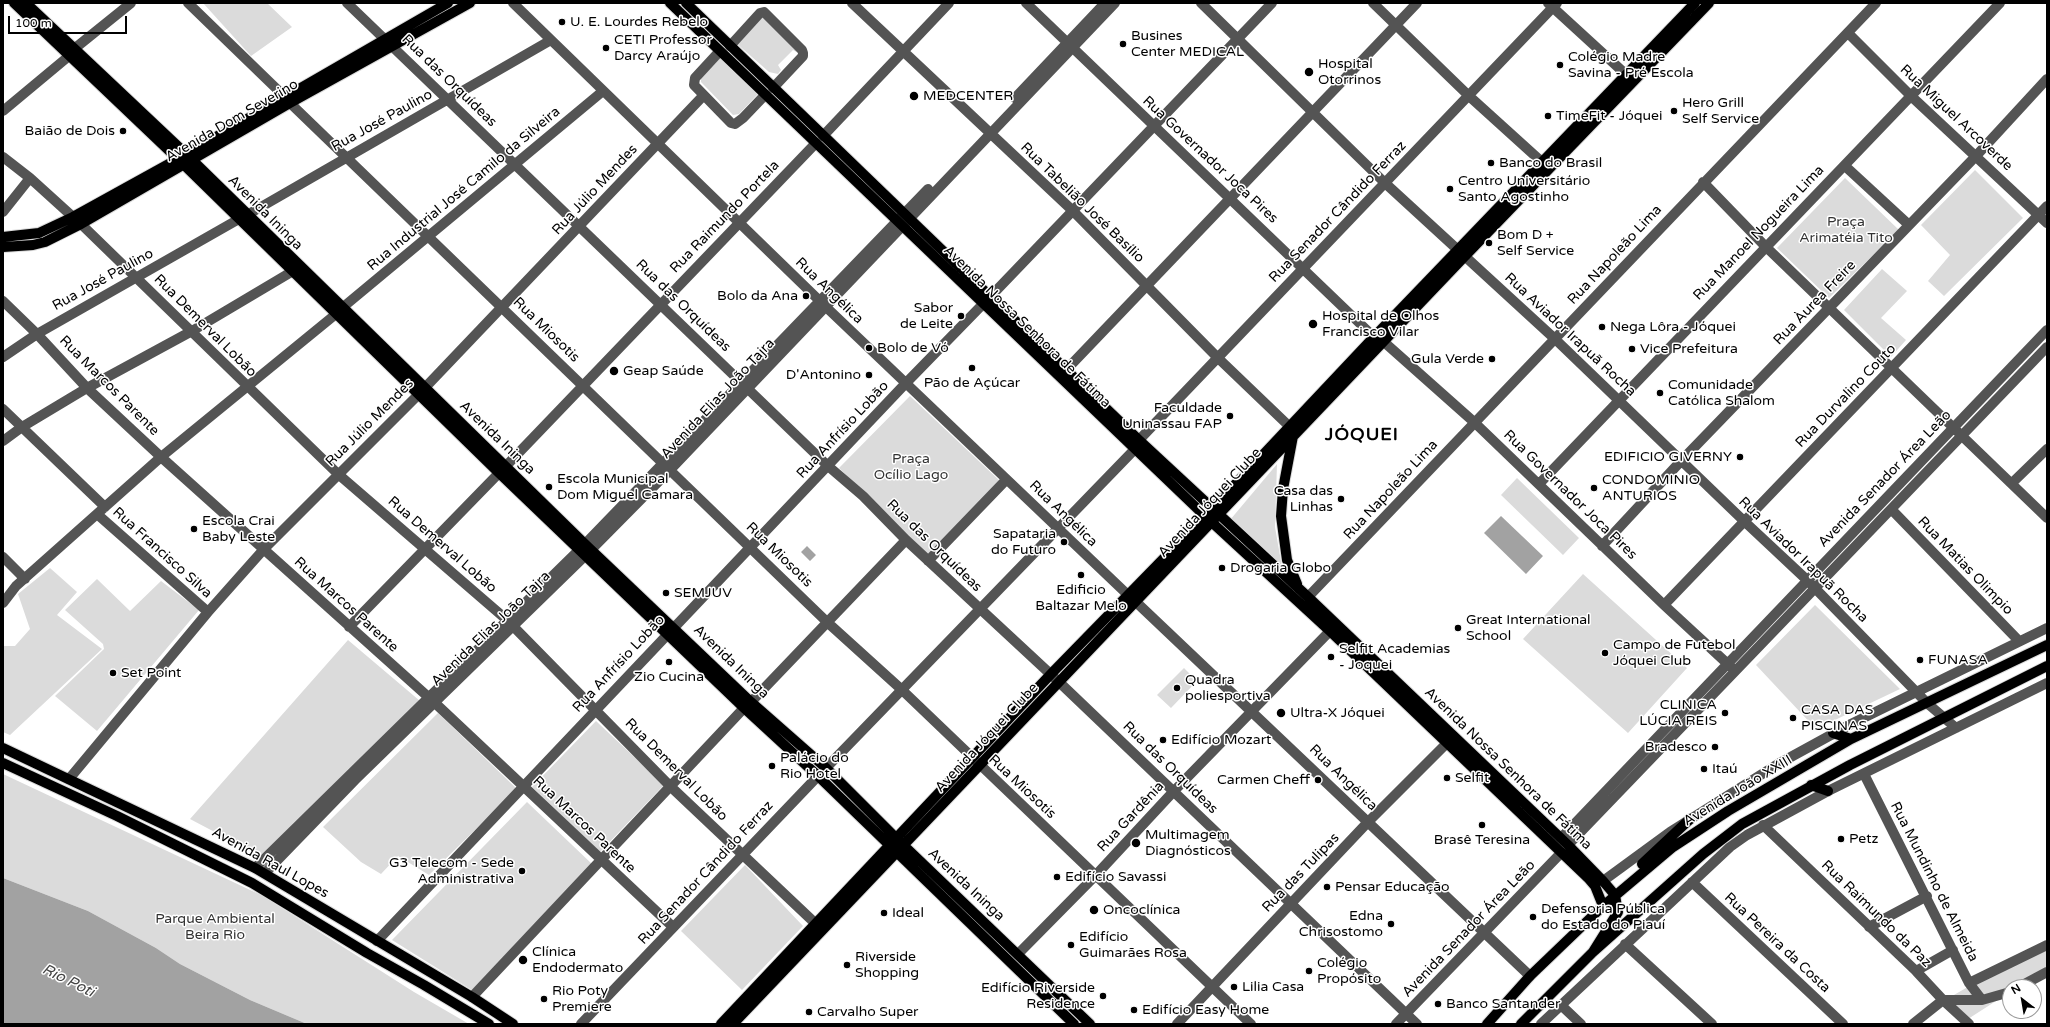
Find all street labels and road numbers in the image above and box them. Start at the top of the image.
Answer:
street label: Rua das Orquídeas [398,31,500,131]
street label: Rua Miguel Arcoverde [1896,61,2016,175]
street label: Avenida Dom Severino [163,76,301,166]
street label: Rua José Paulino [329,86,435,156]
street label: Rua Governador Joca Pires [1139,93,1281,227]
street label: Rua Industrial José Camilo da Silveira [364,103,564,275]
street label: Rua Senador Cândido Ferraz [1266,138,1410,286]
street label: Rua Tabelião José Basílio [1017,139,1147,267]
street label: Rua Júlio Mendes [549,141,641,239]
street label: Rua Raimundo Portela [667,157,783,277]
street label: Rua Manoel Nogueira Lima [1690,162,1828,304]
street label: Avenida Ininga [224,172,306,254]
street label: Rua Napoleão Lima [1564,202,1666,308]
street label: Avenida Nossa Senhora de Fátima [940,242,1114,412]
street label: Rua José Paulino [50,245,156,315]
street label: Rua Angélica [792,254,866,328]
street label: Rua das Orquídeas [632,256,734,356]
street label: Rua Àurea Freire [1770,257,1860,349]
street label: Rua Aviador Irapuã Rocha [1501,270,1639,400]
street label: Rua Demerval Lobão [150,271,260,381]
street label: Rua Miosotis [509,294,583,366]
street label: Rua Marcos Parente [56,333,162,439]
street label: Avenida Elias João Tajra [658,335,778,463]
street label: Rua Durvalino Couto [1792,341,1900,451]
street label: Rua Júlio Mendes [323,376,417,470]
street label: Rua Anfrísio Lobão [794,378,892,482]
street label: Avenida Ininga [456,398,538,478]
street label: Avenida Senador Área Leão [1815,407,1955,551]
street label: Rua Governador Joca Pires [1500,427,1640,563]
street label: Rua Napoleão Lima [1340,437,1442,543]
street label: Avenida Jóquei Clube [1155,445,1265,561]
street label: Rua Angélica [1026,477,1100,551]
street label: Rua Demerval Lobão [384,493,500,597]
street label: Rua Aviador Irapuã Rocha [1735,494,1871,626]
street label: Rua das Orquídeas [883,496,985,596]
street label: Rua Francisco Silva [109,504,215,602]
street label: Rua Matias Olimpio [1914,513,2016,619]
street label: Rua Miosotis [742,519,816,591]
street label: Rua Marcos Parente [290,554,402,656]
street label: Avenida Elias João Tajra [428,568,554,690]
street label: Rua Anfrísio Lobão [570,612,668,716]
street label: Avenida Ininga [690,622,772,702]
street label: Avenida Jóquei Clube [932,680,1042,796]
street label: Avenida Nossa Senhora de Fátima [1421,684,1595,854]
street label: Rua Demerval Lobão [621,715,731,825]
street label: Rua das Orquídeas [1119,718,1221,818]
street label: Rua Angélica [1306,741,1380,815]
street label: Rua Miosotis [985,751,1059,823]
street label: Avenida João XXIII [1681,752,1795,830]
street label: Rua Marcos Parente [529,773,639,877]
street label: Rua Gardênia [1094,778,1168,856]
street label: Rua Senador Cândido Ferraz [635,798,777,948]
street label: Rua Mundinho de Almeida [1886,799,1982,965]
street label: Avenida Raul Lopes [209,824,331,902]
street label: Rua das Tulipas [1259,830,1343,916]
street label: Avenida Ininga [924,845,1008,925]
street label: Avenida Senador Área Leão [1399,857,1539,1001]
street label: Rua Raimundo da Paz [1818,857,1934,971]
street label: Rua Pereira da Costa [1721,890,1833,996]

